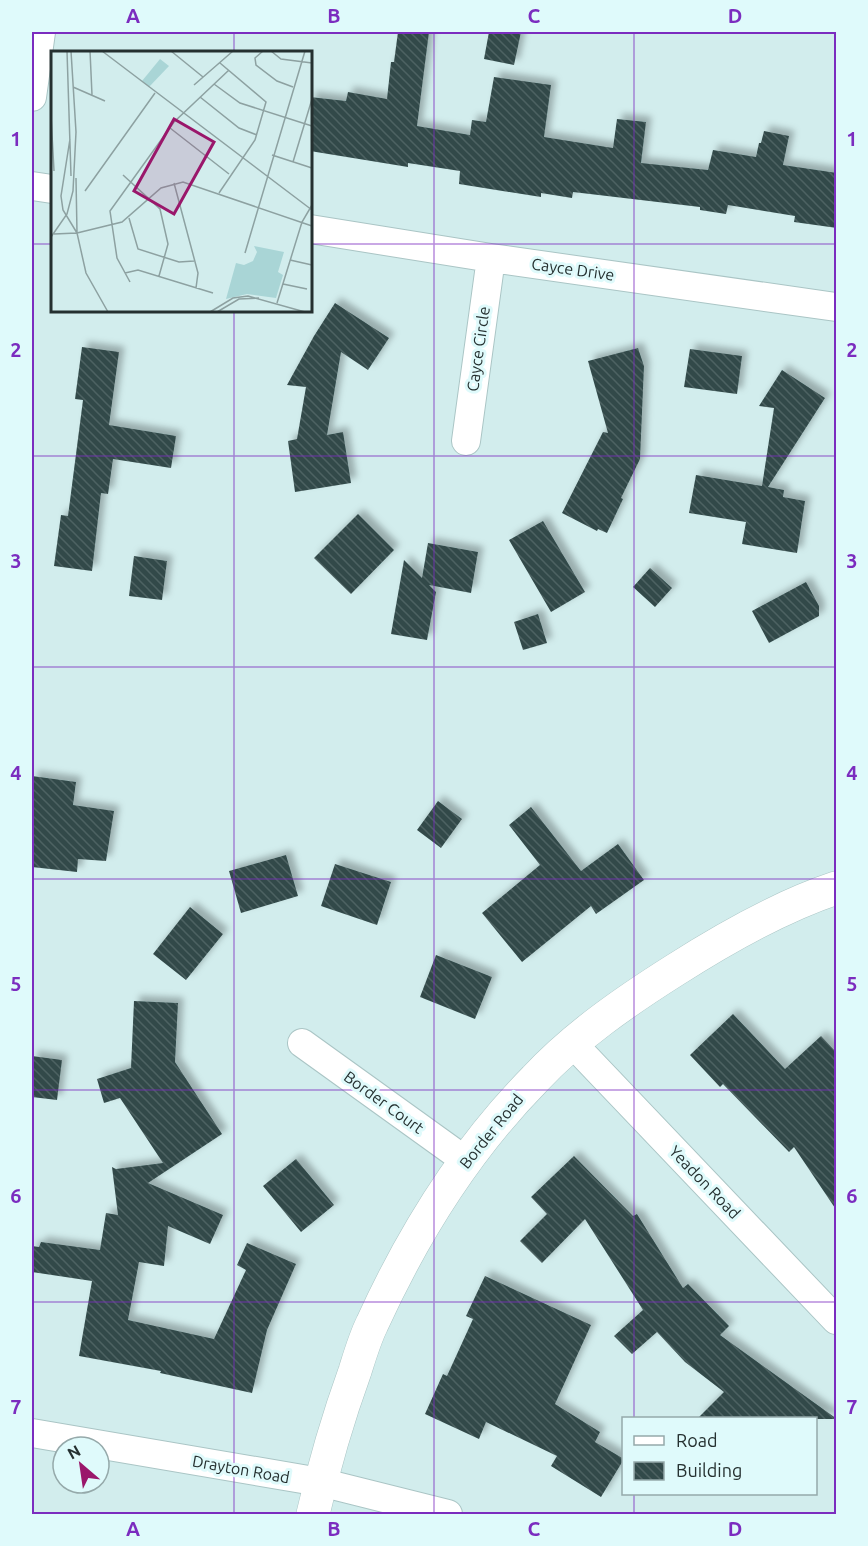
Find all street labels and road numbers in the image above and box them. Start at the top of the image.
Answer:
street label: Cayce Drive [530,254,616,284]
street label: Cayce Circle [463,305,493,393]
street label: Border Court [341,1067,428,1137]
street label: Border Road [456,1090,526,1172]
street label: Yeadon Road [666,1142,744,1222]
street label: Drayton Road [191,1452,291,1486]

